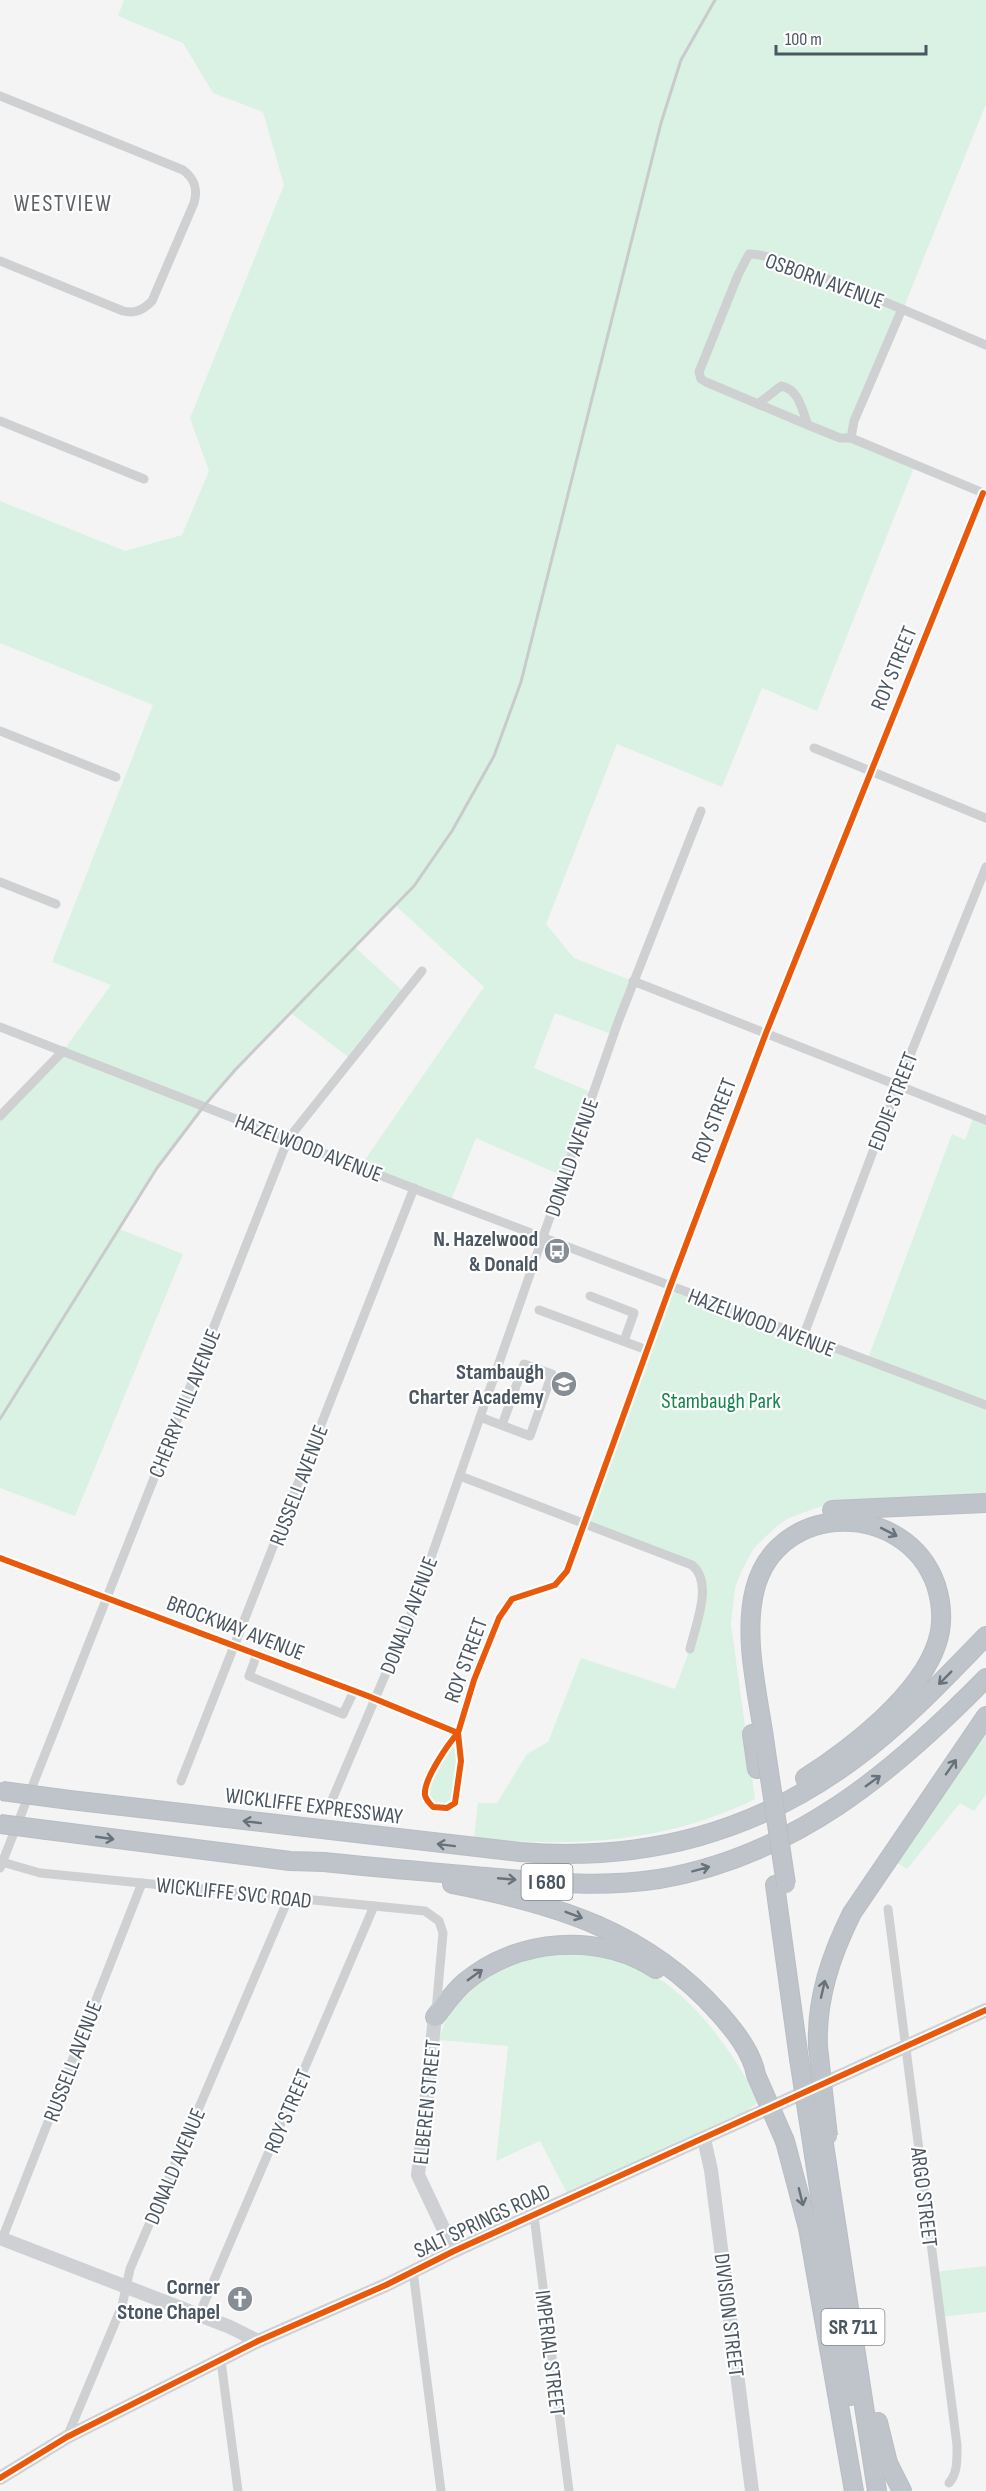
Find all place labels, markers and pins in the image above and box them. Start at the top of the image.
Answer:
place label: N. Hazelwood & Donald [433,1226,538,1278]
bus stop icon: N. Hazelwood & Donald [542,1236,572,1266]
place label: Stambaugh Charter Academy [409,1359,544,1411]
school or university icon: Stambaugh Charter Academy [549,1369,579,1399]
place label: Corner Stone Chapel [117,2274,220,2326]
church icon: Corner Stone Chapel [225,2284,255,2314]

